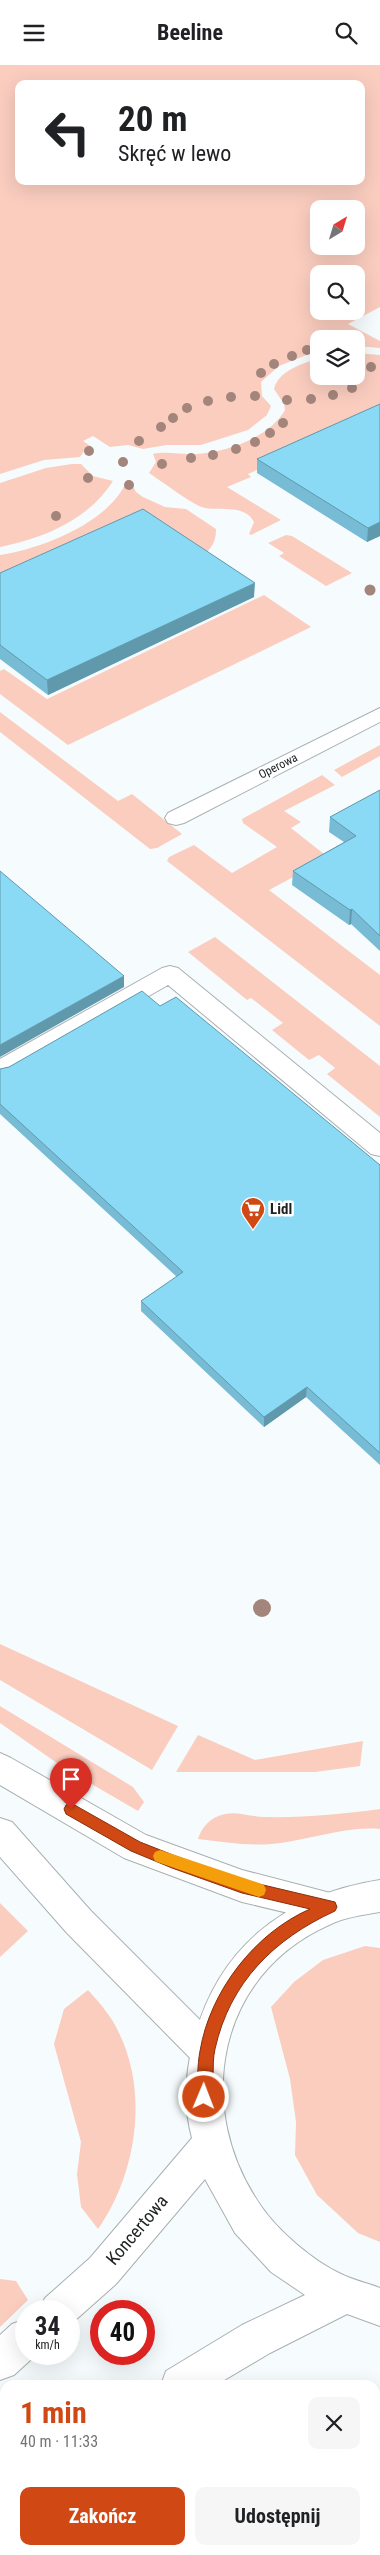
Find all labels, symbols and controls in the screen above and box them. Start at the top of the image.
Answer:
icon: menu [20,19,48,47]
icon: search [332,19,360,47]
text: Beeline [157,20,223,45]
text: 20 m [118,99,187,140]
icon: left [35,100,100,165]
text: Skręć w lewo [118,141,231,166]
north arrow [310,200,365,255]
map controls [310,200,365,385]
button: search [310,265,365,320]
button: layers [310,330,365,385]
street label: Operowa [256,750,300,782]
supermarket icon: Lidl [240,1196,266,1230]
place label: Lidl [270,1200,292,1218]
pin [50,1758,92,1809]
icon: arrive [57,1765,85,1793]
position arrow [177,2070,229,2122]
street label: Koncertowa [101,2191,172,2269]
speed limit sign: 40 [90,2300,155,2365]
text: 34 [35,2312,60,2341]
text: km/h [35,2338,60,2352]
text: 1 min [20,2395,87,2430]
button: close [308,2397,360,2449]
text: 40 m · 11:33 [20,2432,98,2451]
button: Zakończ [20,2487,185,2545]
button: Udostępnij [195,2487,360,2545]

